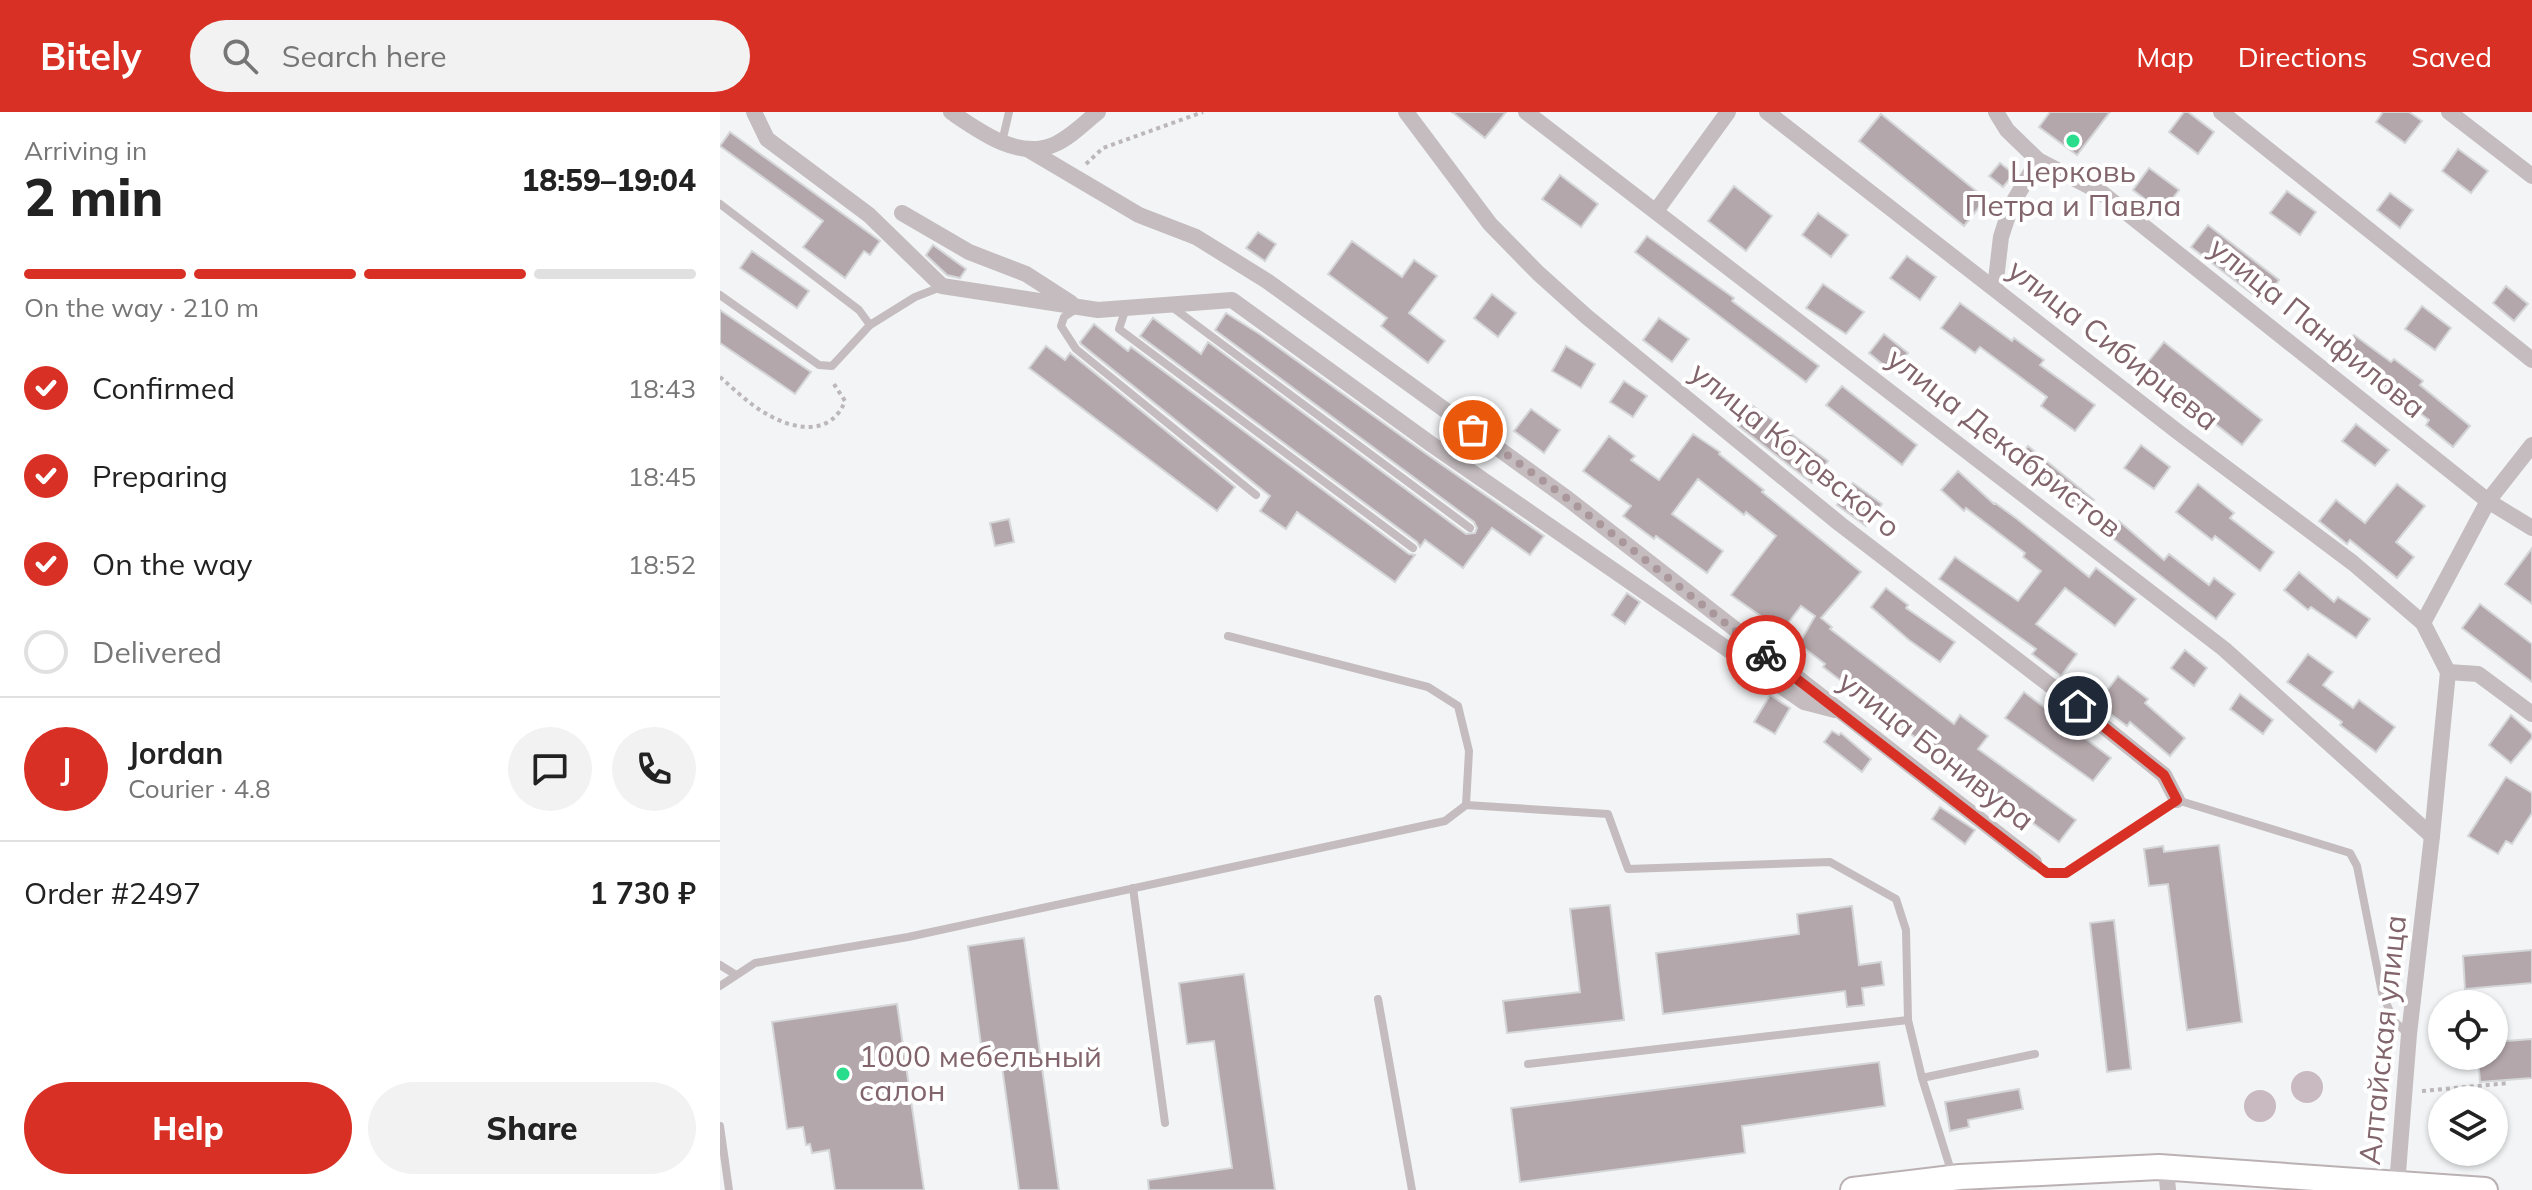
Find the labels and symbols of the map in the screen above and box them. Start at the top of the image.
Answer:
marker: Церковь Петра и Павла [2064,132,2082,150]
place label: Церковь Петра и Павла [1964,152,2182,224]
street label: улица Панфилова [2202,228,2433,426]
street label: улица Сибирцева [2001,250,2227,438]
street label: улица Декабристов [1880,339,2129,546]
street label: улица Котовского [1683,353,1908,546]
pin [1439,396,1507,464]
courier [1726,615,1806,695]
street label: улица Бонивура [1831,662,2042,839]
pin [2044,672,2112,740]
street label: Алтайская улица [2350,913,2414,1167]
place label: 1000 мебельный салон [859,1037,1102,1109]
marker: 1000 мебельный салон [834,1065,852,1083]

